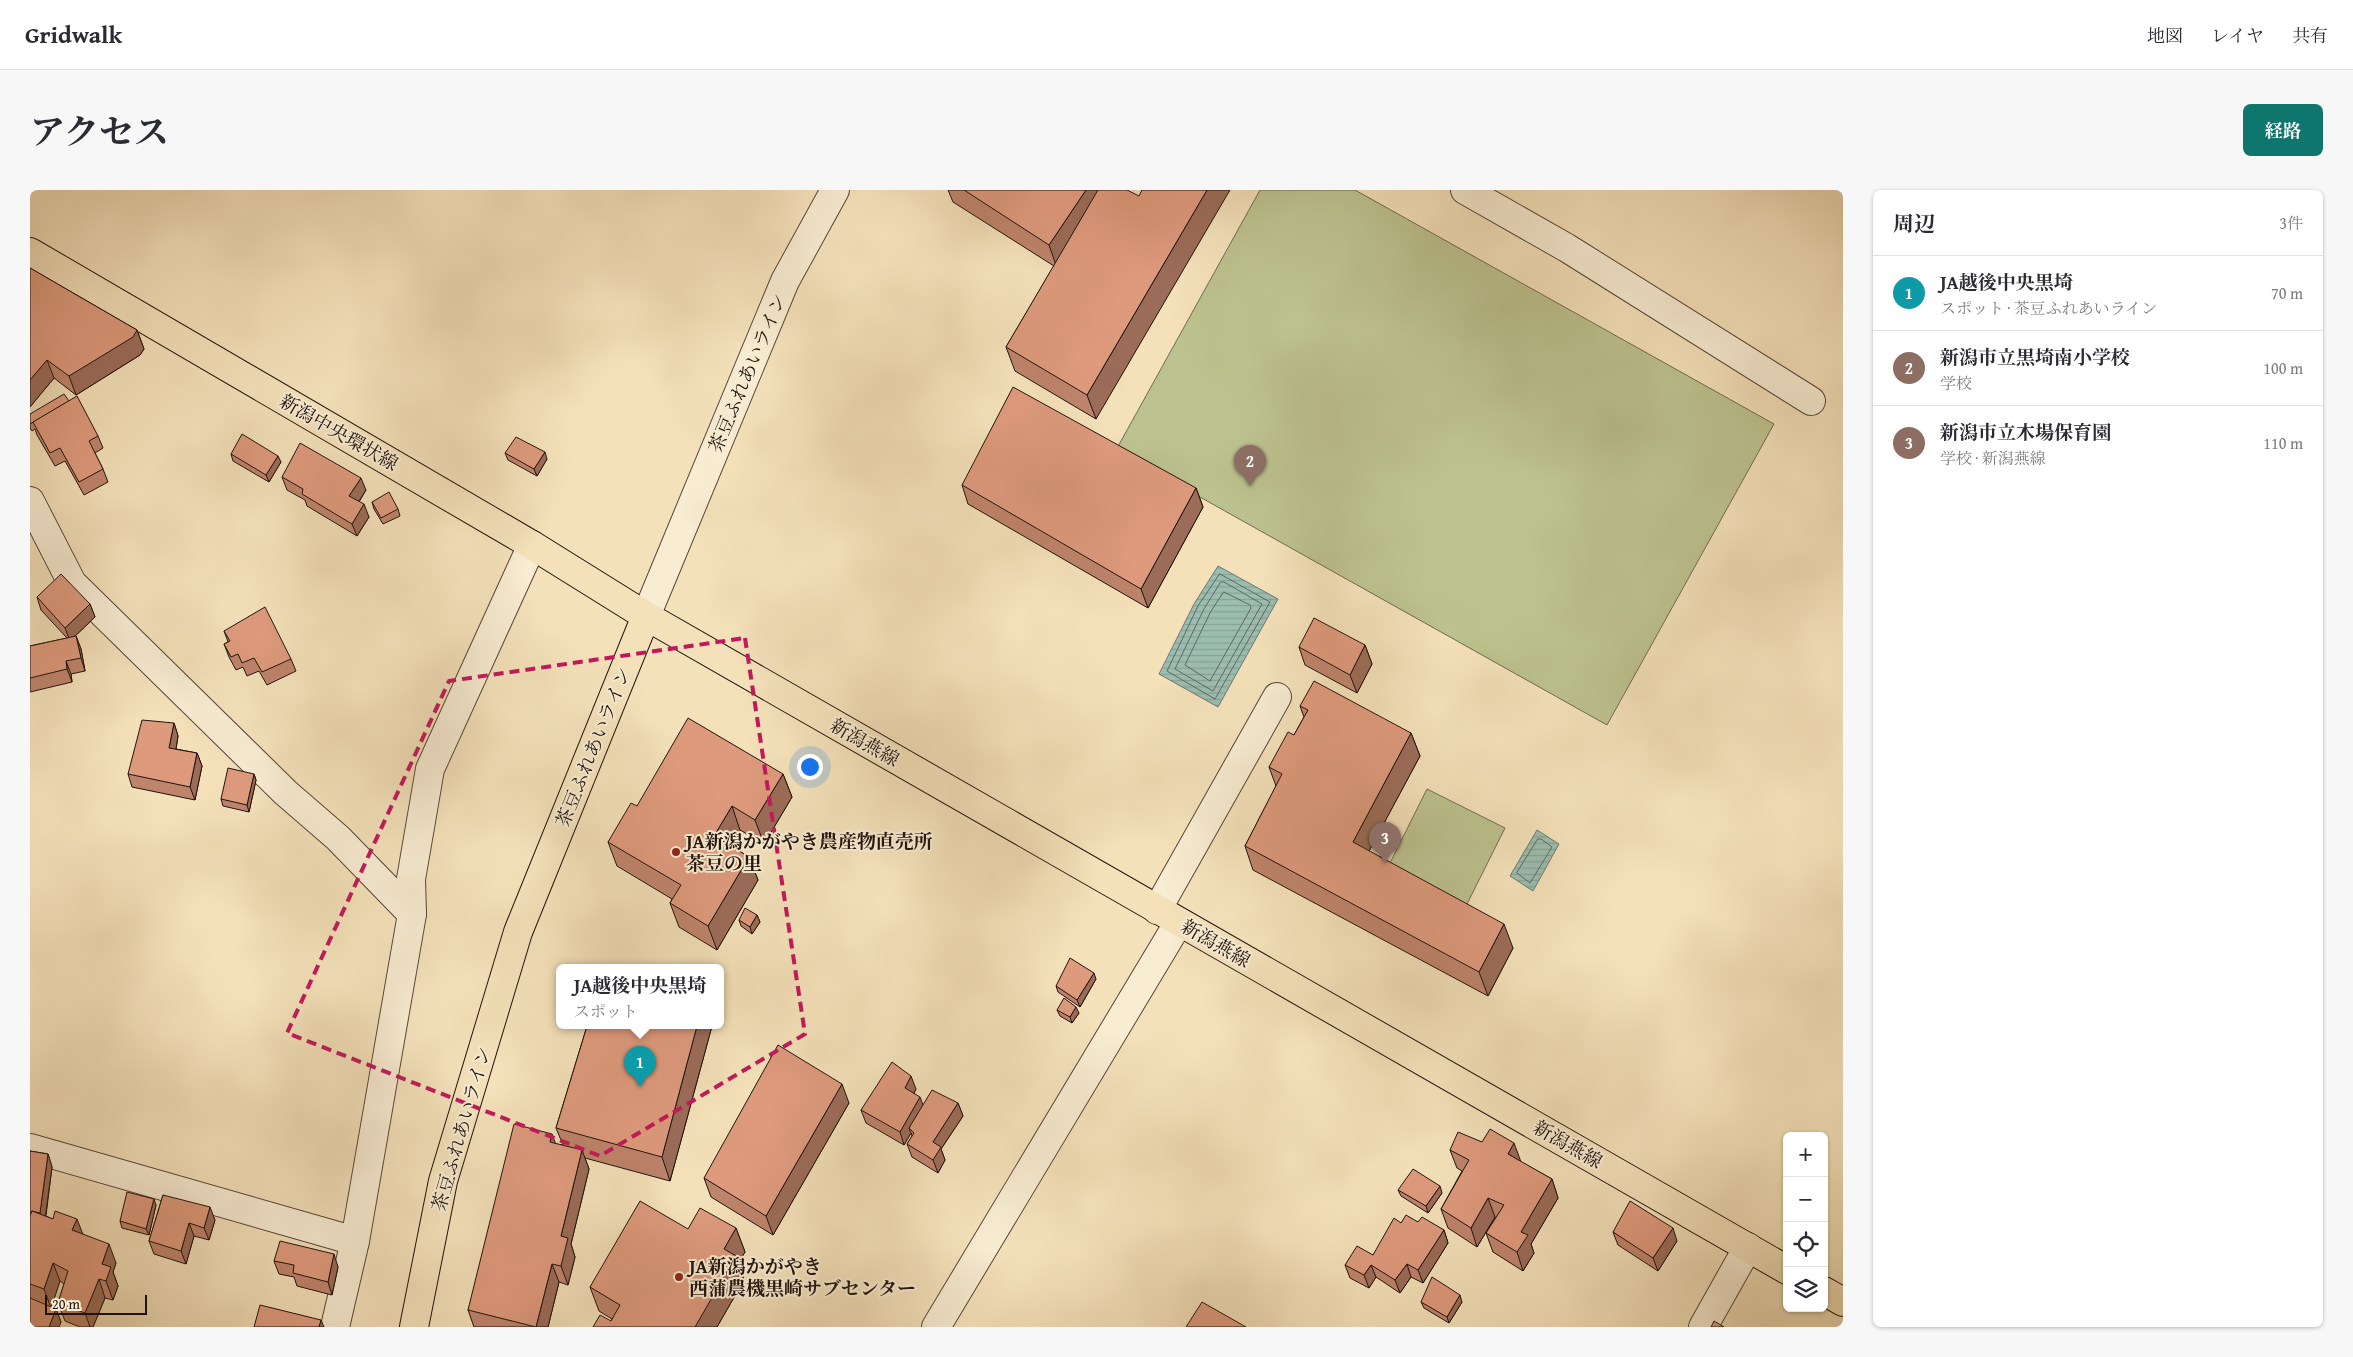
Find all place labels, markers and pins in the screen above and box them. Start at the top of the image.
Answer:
pin: 2 [1234,445,1266,486]
pin: 3 [1369,822,1401,863]
place label: JA新潟かがやき農産物直売所 茶豆の里 [683,827,933,877]
marker: JA新潟かがやき農産物直売所 茶豆の里 [670,846,682,858]
pin: 1 [624,1046,656,1087]
place label: JA新潟かがやき 西蒲農機黒崎サブセンター [686,1252,916,1302]
marker: JA新潟かがやき 西蒲農機黒崎サブセンター [673,1271,685,1283]

